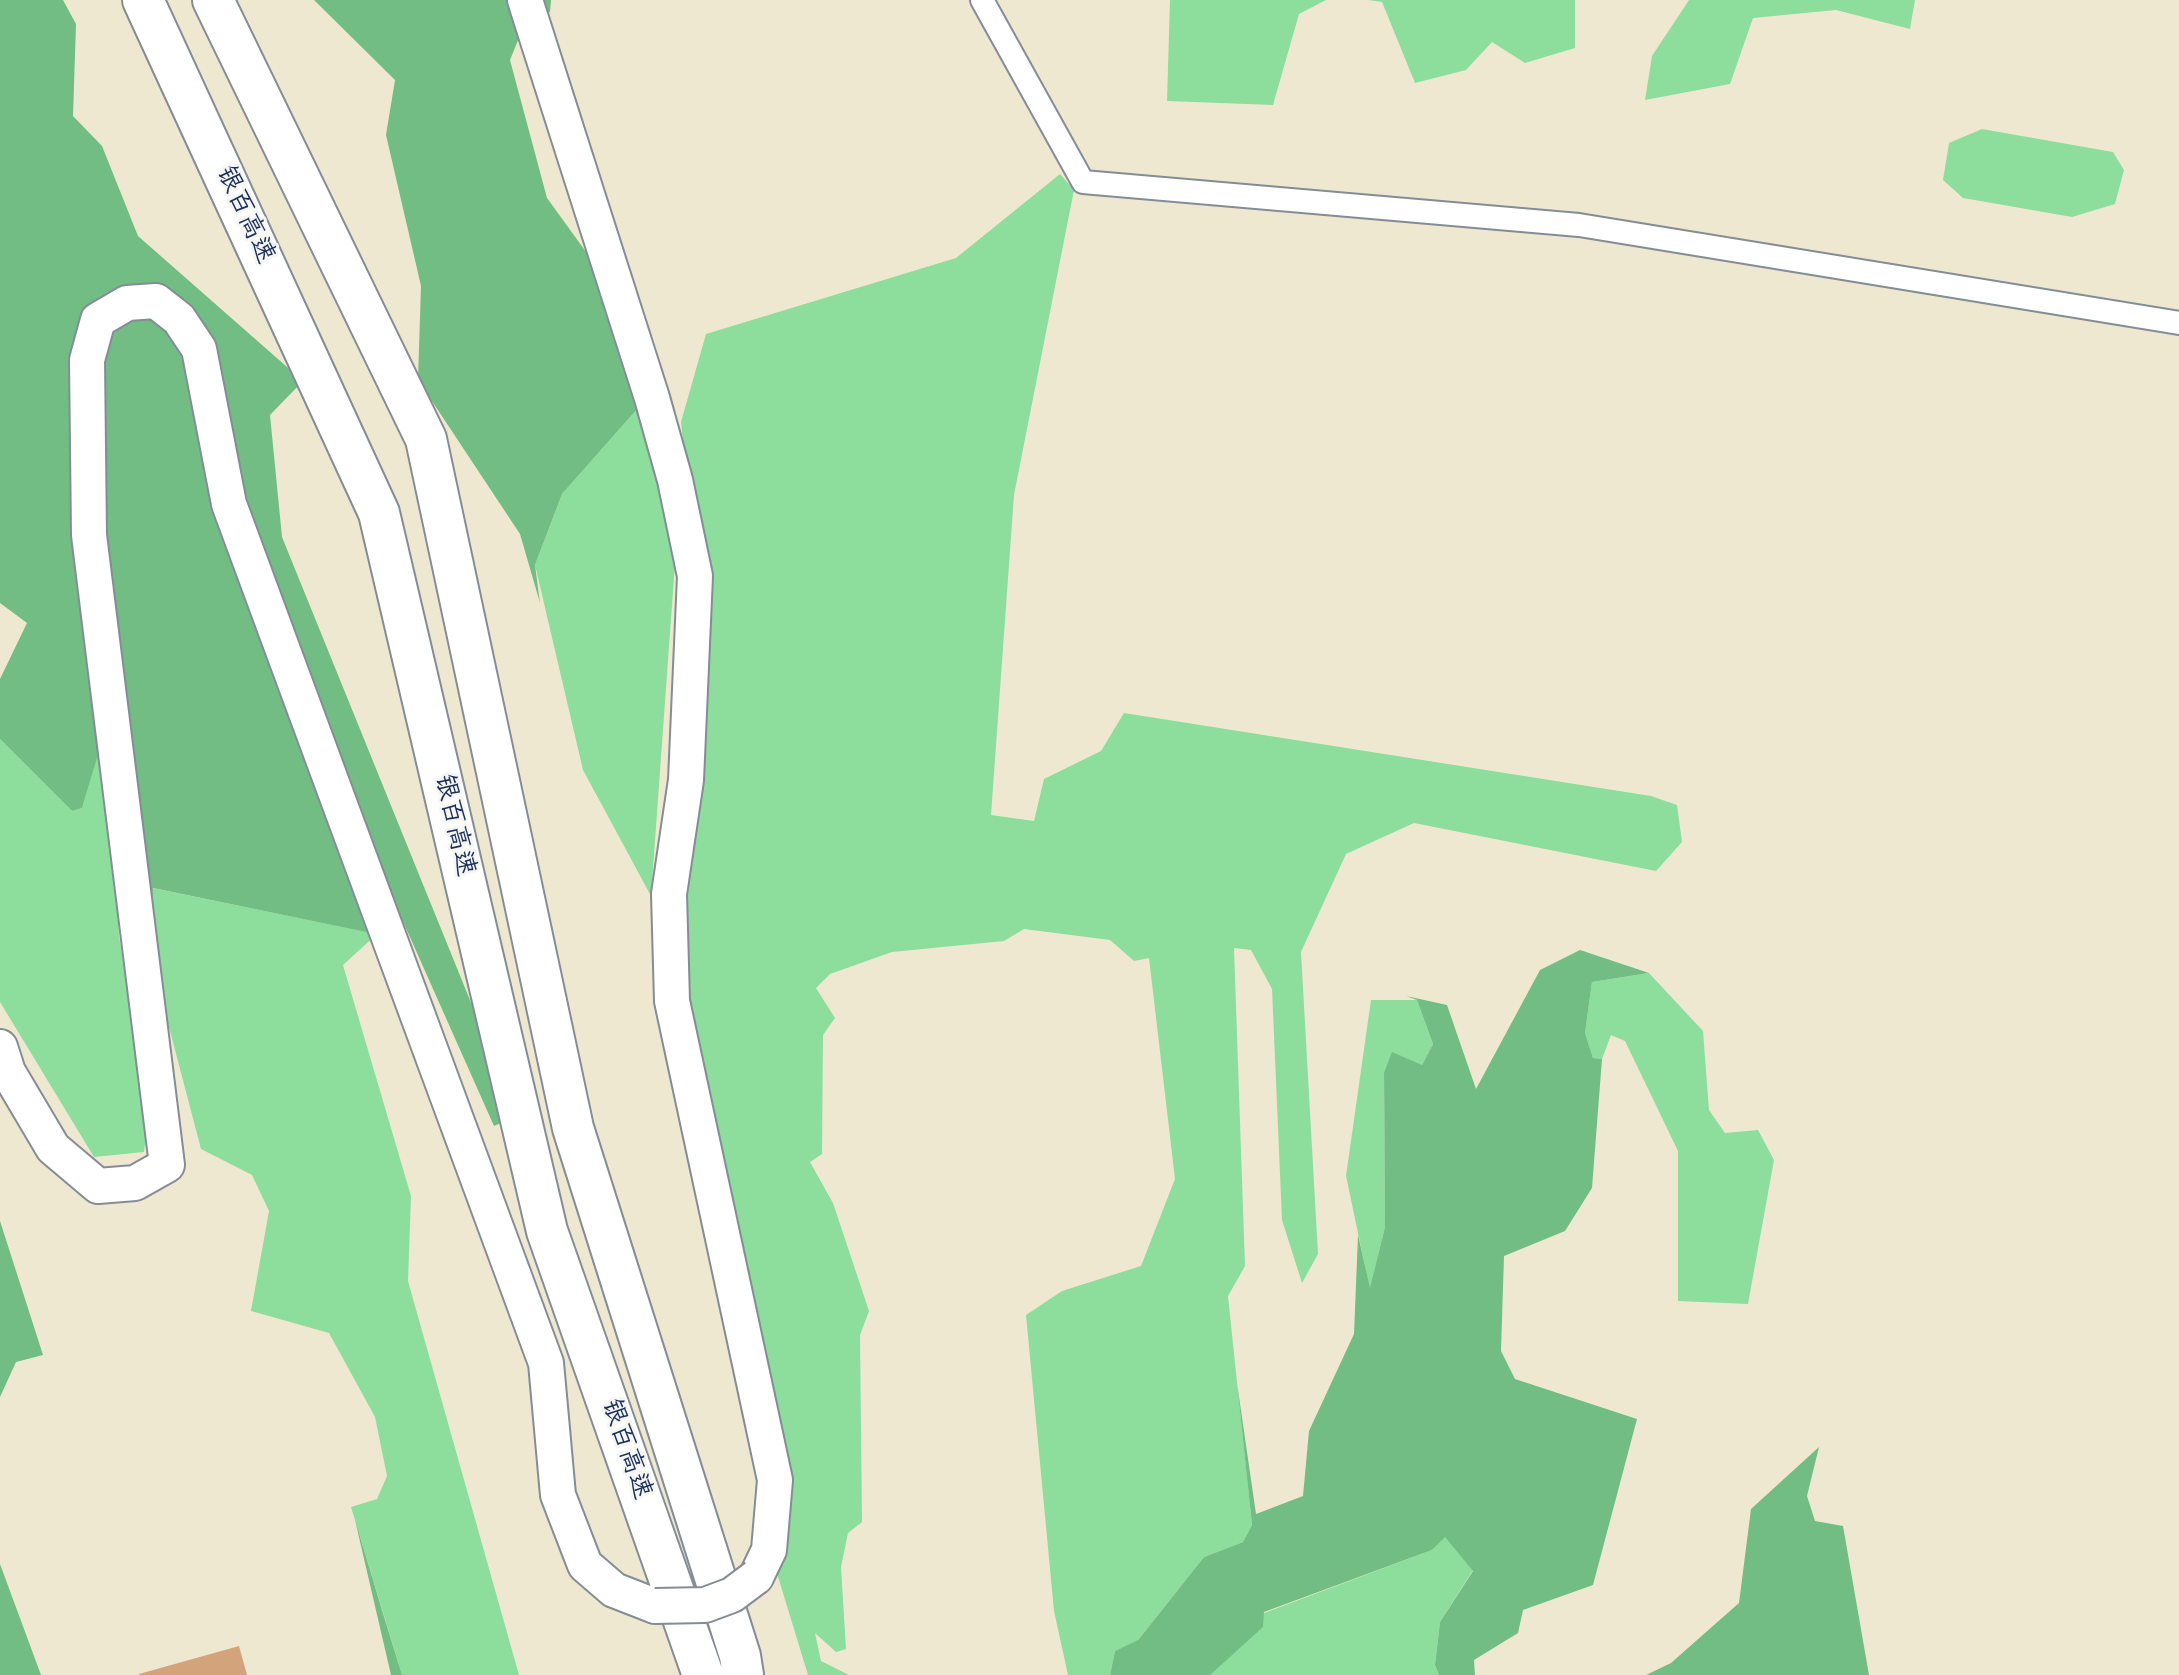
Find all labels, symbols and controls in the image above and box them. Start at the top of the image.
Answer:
street label: 银百高速 [207,162,279,270]
street label: 银百高速 [425,772,479,880]
street label: 银百高速 [592,1396,656,1504]

